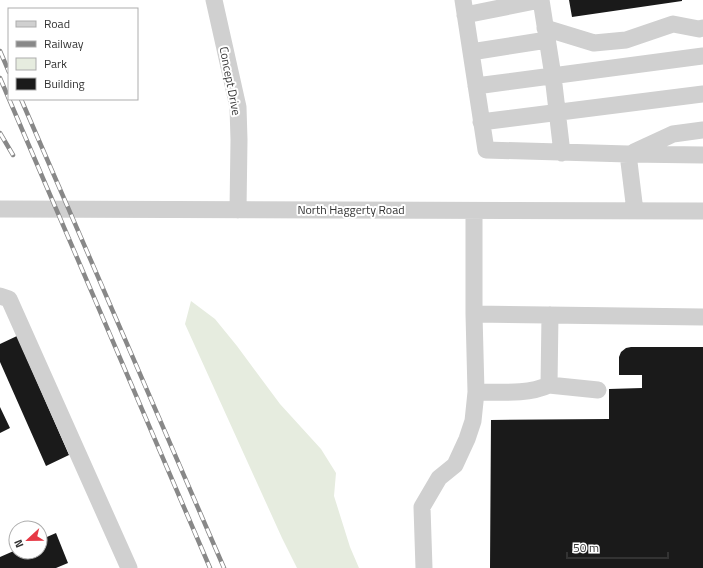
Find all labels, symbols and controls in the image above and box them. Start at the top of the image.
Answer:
legend [8,8,138,100]
text: Road [44,14,70,33]
text: Railway [44,34,84,53]
street label: Concept Drive [215,45,246,117]
text: Park [44,54,67,73]
text: Building [44,74,85,93]
street label: North Haggerty Road [297,200,405,219]
north arrow [8,520,48,560]
scale bar [567,534,668,560]
text: N [10,537,28,550]
text: 50 m [573,538,599,557]

